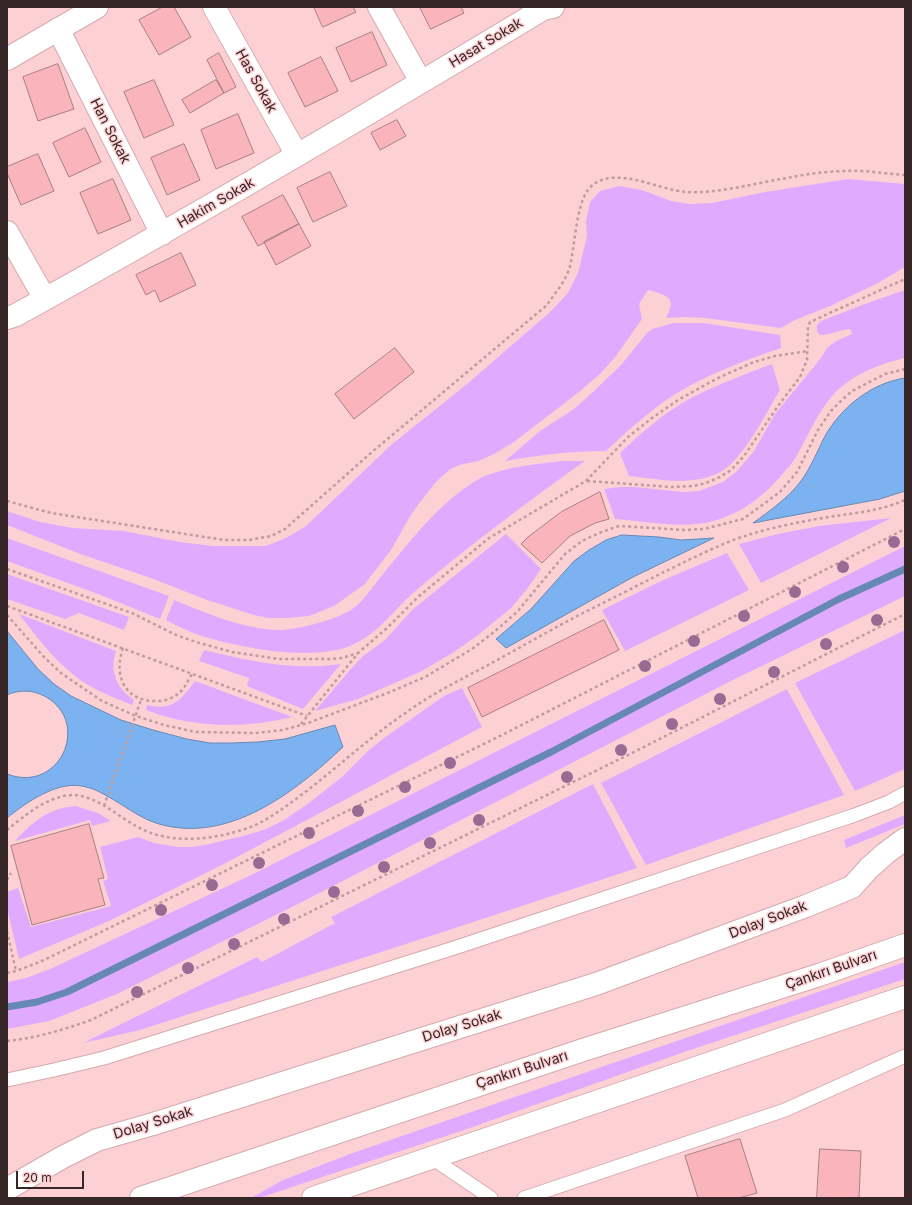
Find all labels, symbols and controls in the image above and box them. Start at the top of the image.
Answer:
street label: Hasat Sokak [446,15,526,71]
street label: Has Sokak [232,46,280,116]
street label: Han Sokak [86,96,134,166]
street label: Hakim Sokak [174,174,258,232]
street label: Dolay Sokak [727,897,809,943]
street label: Çankırı Bulvarı [783,946,879,994]
street label: Dolay Sokak [420,1006,504,1046]
street label: Çankırı Bulvarı [474,1047,570,1093]
street label: Dolay Sokak [111,1103,195,1143]
scale bar [18,1163,86,1189]
text: 20 m [23,1170,52,1185]

